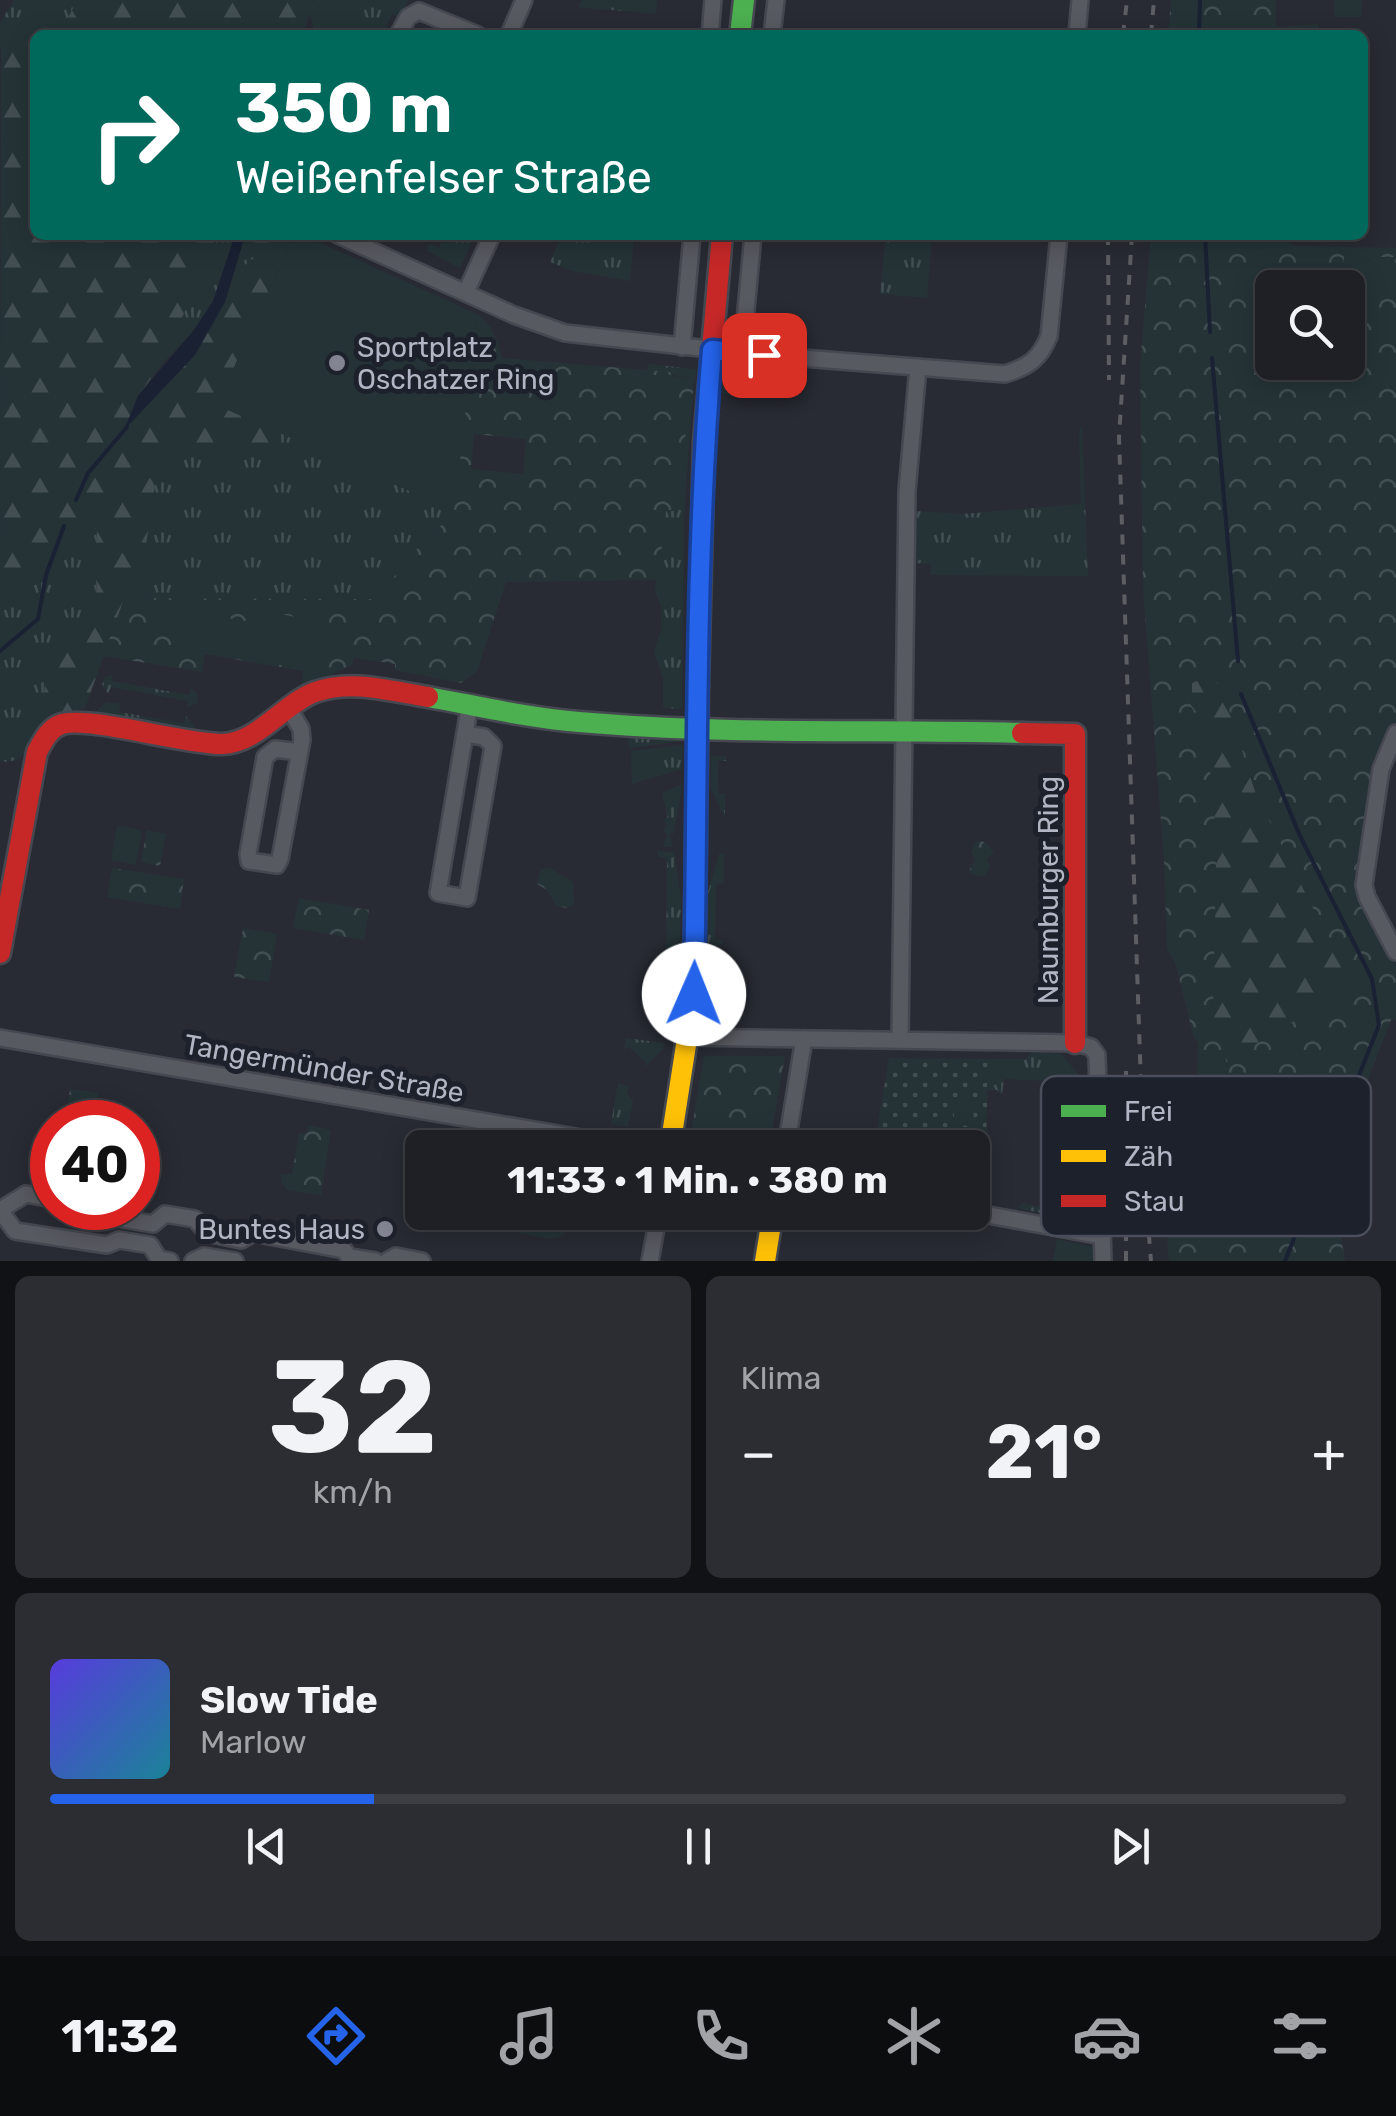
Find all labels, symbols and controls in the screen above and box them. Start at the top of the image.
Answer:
text: 350 m [235,67,453,150]
icon: right [70,70,200,200]
text: Weißenfelser Straße [235,151,652,204]
map controls [1255,270,1365,380]
button: search [1255,270,1365,380]
pin [722,313,807,398]
icon: arrive [737,328,792,383]
place label: Sportplatz Oschatzer Ring [357,331,554,396]
marker: Sportplatz Oschatzer Ring [326,352,348,374]
street label: Naumburger Ring [1032,776,1065,1004]
position arrow [642,942,746,1046]
street label: Tangermünder Straße [181,1028,466,1109]
legend [1041,1076,1371,1236]
text: Frei [1124,1095,1173,1128]
speed limit sign: 40 [30,1100,160,1230]
text: Zäh [1124,1140,1173,1173]
text: 11:33 · 1 Min. · 380 m [507,1157,888,1203]
text: Stau [1124,1185,1185,1218]
place label: Buntes Haus [198,1213,365,1246]
marker: Buntes Haus [374,1218,396,1240]
text: 32 [268,1330,438,1485]
text: Klima [741,1359,821,1397]
text: 21° [986,1408,1102,1497]
text: − [741,1421,776,1486]
text: + [1312,1421,1346,1486]
text: km/h [313,1473,393,1511]
text: Slow Tide [200,1677,378,1723]
text: Marlow [200,1723,307,1761]
icon: previous [239,1819,294,1874]
icon: pause [671,1819,726,1874]
icon: next [1103,1819,1158,1874]
icon: directions [301,2001,371,2071]
icon: music [494,2001,564,2071]
icon: phone [686,2001,756,2071]
icon: climate [879,2001,949,2071]
icon: car [1072,2001,1142,2071]
icon: filters [1265,2001,1335,2071]
text: 11:32 [61,2010,178,2063]

